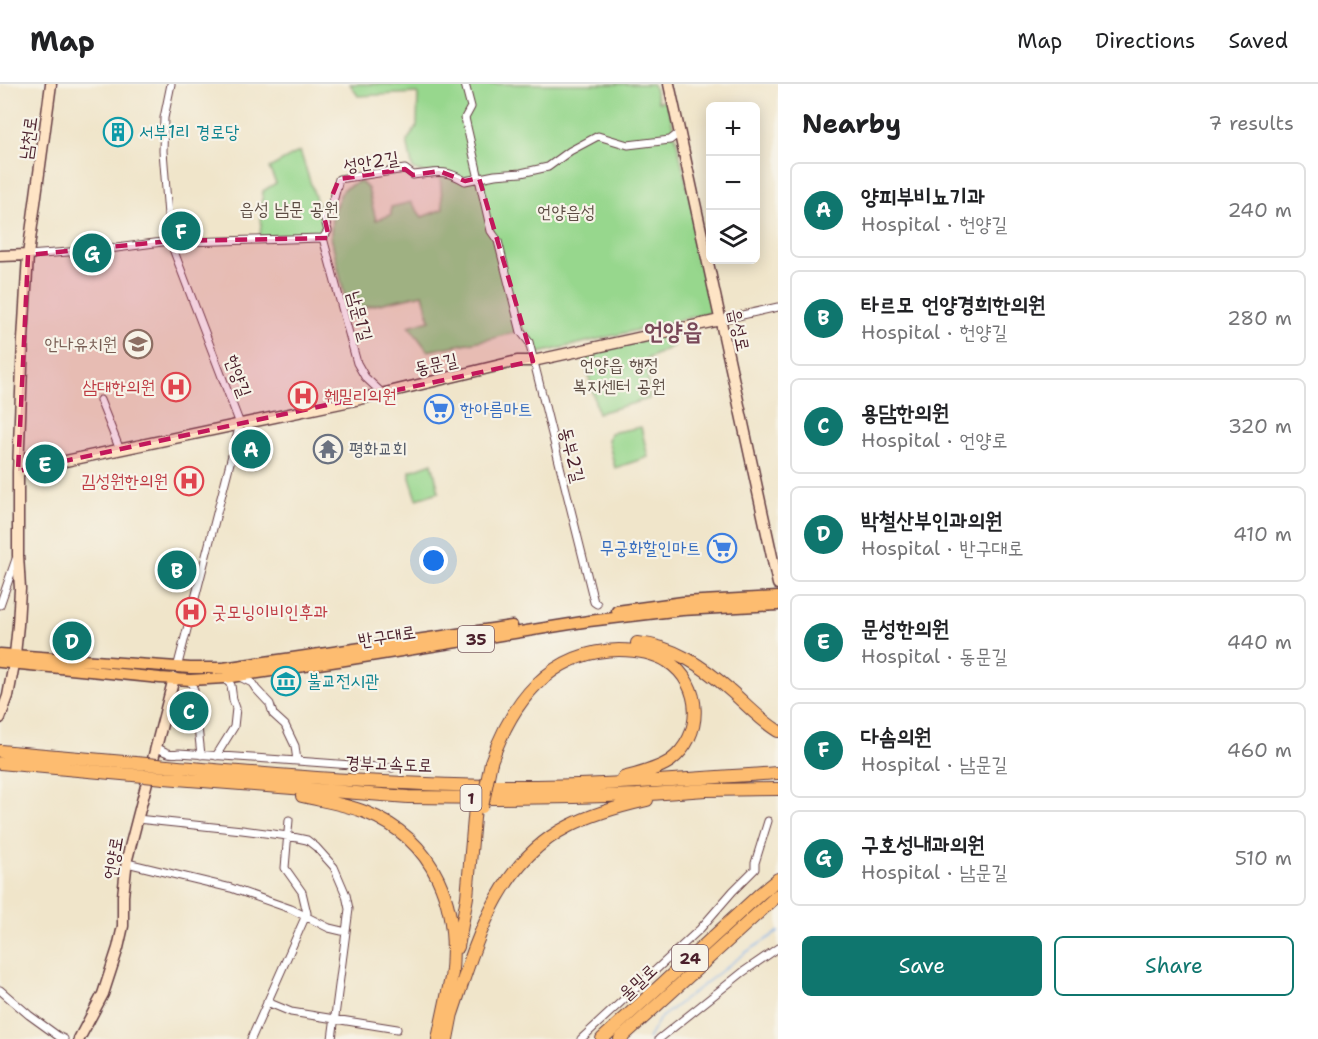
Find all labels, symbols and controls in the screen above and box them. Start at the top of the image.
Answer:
text: Map [30,22,95,60]
text: Map [1017,27,1062,55]
text: Directions [1095,27,1195,55]
text: Saved [1228,27,1288,55]
map controls [706,102,760,264]
button: + [706,102,760,156]
text: Nearby [802,106,901,141]
text: 7 results [1208,110,1294,136]
street label: 남천로 [13,115,43,161]
building icon: 서부1리 경로당 [102,116,134,148]
place label: 서부1리 경로당 [139,120,240,144]
street label: 성안2길 [341,146,401,178]
button: − [706,156,760,210]
text: 양피부비뇨기과 [861,182,985,211]
park label: 읍성 남문 공원 [239,197,339,221]
text: A [816,197,831,223]
text: 240 m [1227,197,1292,223]
park label: 언양읍성 [537,200,595,224]
pin: F [162,208,201,254]
button: layers [706,210,760,264]
text: Hospital · 헌양길 [861,211,1008,237]
pin: G [72,230,112,276]
street label: 남문1길 [342,288,378,344]
text: 타르모 언양경희한의원 [861,290,1046,319]
text: B [817,305,830,331]
text: 280 m [1227,305,1292,331]
street label: 읍성로 [723,306,755,354]
district label: 언양읍 [644,315,702,347]
text: Hospital · 헌양길 [861,319,1008,345]
school or university icon: 안나유치원 [122,328,154,360]
place label: 안나유치원 [45,332,117,356]
street label: 동문길 [412,347,460,381]
street label: 헌양길 [219,351,257,401]
park label: 언양읍 행정 복지센터 공원 [572,353,666,398]
hospital icon: 삼대한의원 [160,371,192,403]
place label: 삼대한의원 [83,375,155,399]
hospital icon: 훼밀리의원 [287,380,319,412]
place label: 훼밀리의원 [324,384,396,408]
supermarket icon: 한아름마트 [423,393,455,425]
place label: 한아름마트 [460,397,532,421]
text: 용담한의원 [861,398,950,427]
text: C [817,413,830,439]
text: 320 m [1228,413,1292,439]
street label: 동부2길 [554,425,591,486]
pin: A [232,426,270,472]
text: Hospital · 언양로 [861,427,1008,453]
temple icon: 평화교회 [312,433,344,465]
place label: 평화교회 [349,437,407,461]
pin: E [26,442,64,487]
hospital icon: 김성원한의원 [173,465,205,497]
place label: 김성원한의원 [81,469,168,493]
text: 박철산부인과의원 [861,506,1003,535]
text: D [816,521,831,547]
text: 410 m [1233,521,1292,547]
supermarket icon: 무궁화할인마트 [706,532,738,564]
text: Hospital · 반구대로 [861,535,1024,561]
place label: 무궁화할인마트 [600,536,701,560]
your location [419,546,448,575]
pin: B [158,548,196,592]
hospital icon: 굿모닝이비인후과 [175,596,207,628]
place label: 굿모닝이비인후과 [212,600,328,624]
text: 문성한의원 [861,614,950,643]
pin: D [52,618,92,664]
street label: 반구대로 [357,620,417,652]
road number: 35 [458,626,494,652]
text: E [817,629,830,655]
text: 440 m [1227,629,1292,655]
text: Hospital · 동문길 [861,643,1008,669]
museum icon: 불교전시관 [270,665,302,697]
place label: 불교전시관 [307,669,379,693]
pin: C [170,688,208,734]
text: 다솜의원 [861,722,932,751]
text: F [818,737,829,763]
text: 460 m [1227,737,1292,763]
street label: 경부고속도로 [345,750,433,778]
text: Hospital · 남문길 [861,751,1008,777]
road number: 1 [460,785,482,811]
text: 구호성내과의원 [861,830,985,859]
street label: 언양로 [97,835,129,881]
text: G [815,845,832,871]
text: 510 m [1235,845,1292,871]
text: Hospital · 남문길 [861,859,1008,885]
button: Save [802,936,1042,996]
button: Share [1054,936,1294,996]
road number: 24 [672,945,708,971]
street label: 울밀로 [614,958,662,1006]

